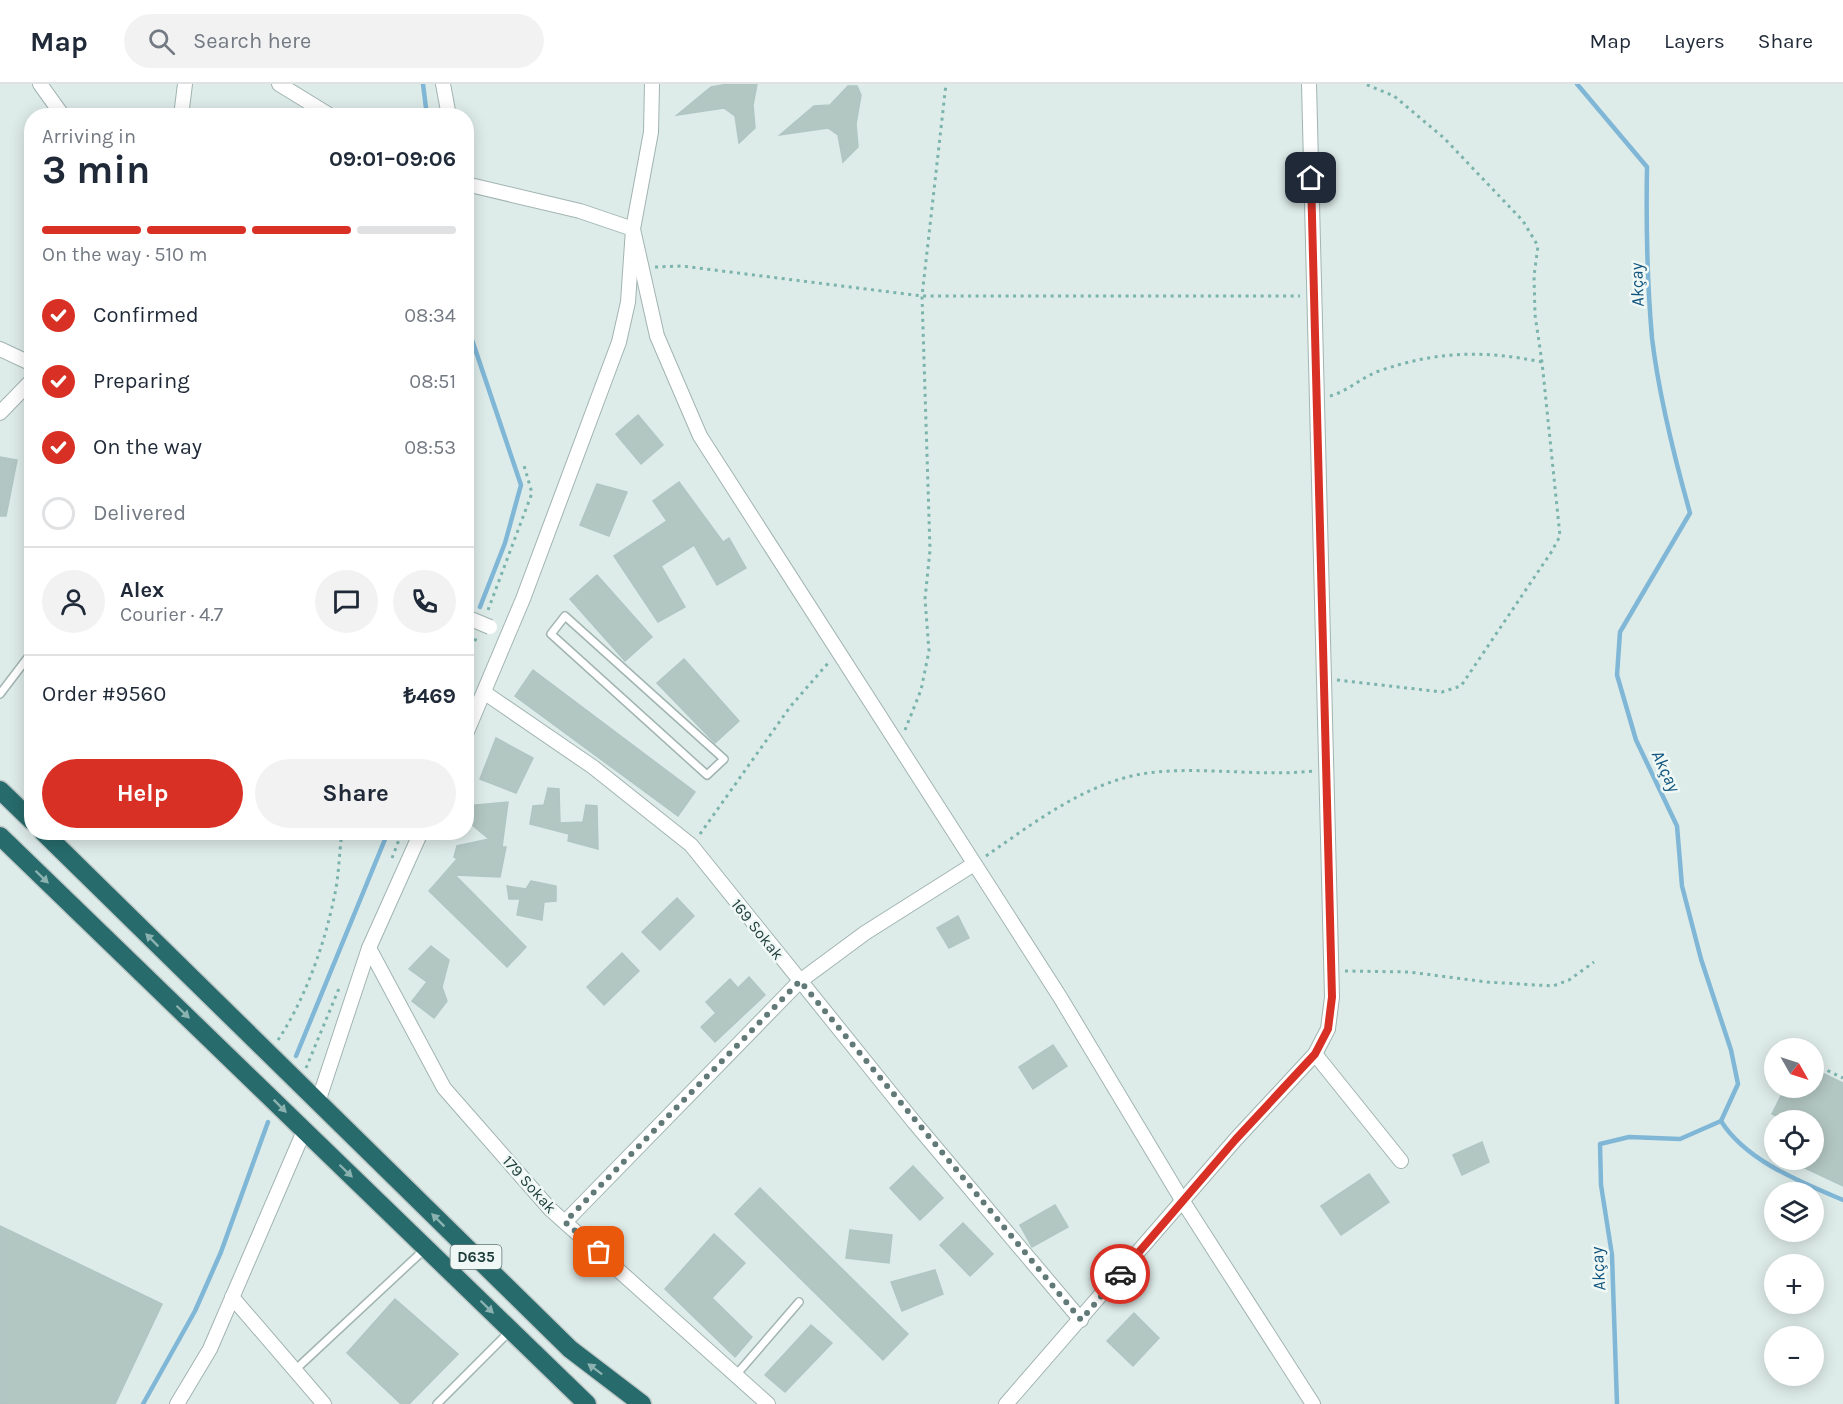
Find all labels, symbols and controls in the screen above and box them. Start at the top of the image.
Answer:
search box [124,14,544,68]
text: Map [30,25,88,58]
icon: search [145,25,178,58]
text: Search here [193,28,311,54]
text: Map [1589,29,1631,53]
text: Layers [1664,29,1725,53]
text: Share [1758,29,1813,53]
text: Arriving in [42,125,136,148]
text: 09:01–09:06 [329,146,456,172]
text: 3 min [42,147,150,193]
pin [1285,152,1336,203]
icon: home [1294,161,1327,194]
text: On the way · 510 m [42,243,207,266]
water label: Akçay [1625,262,1649,307]
icon: check [42,299,75,332]
text: Confirmed [93,302,199,328]
text: 08:34 [404,304,456,327]
icon: check [42,365,75,398]
text: Preparing [93,368,190,394]
text: 08:51 [409,370,456,393]
icon: check [42,431,75,464]
text: On the way [93,434,202,460]
text: 08:53 [404,436,456,459]
text: Delivered [93,500,186,526]
button: person [42,570,105,633]
button: chat [315,570,378,633]
button: phone [393,570,456,633]
text: Alex [120,577,164,603]
text: Courier · 4.7 [120,603,223,626]
text: Order #9560 [42,681,166,707]
text: ₺469 [404,683,456,709]
water label: Akçay [1647,747,1686,796]
button: Help [42,759,243,828]
button: Share [255,759,456,828]
one-way arrow [35,870,50,884]
street label: 169 Sokak [727,895,788,964]
one-way arrow [146,933,160,947]
one-way arrow [175,1005,190,1019]
north arrow [1764,1038,1824,1098]
map controls [1764,1038,1824,1386]
one-way arrow [272,1099,286,1113]
button: locate [1764,1110,1824,1170]
street label: 179 Sokak [499,1152,560,1217]
one-way arrow [339,1164,353,1178]
button: layers [1764,1182,1824,1242]
one-way arrow [432,1214,446,1228]
pin [573,1226,624,1277]
icon: bag [582,1235,615,1268]
courier [1090,1244,1150,1304]
road number: D635 [450,1245,502,1269]
water label: Akçay [1585,1245,1610,1292]
button: + [1764,1254,1824,1314]
icon: car [1104,1258,1137,1291]
one-way arrow [479,1299,493,1313]
button: − [1764,1326,1824,1386]
one-way arrow [587,1362,603,1375]

